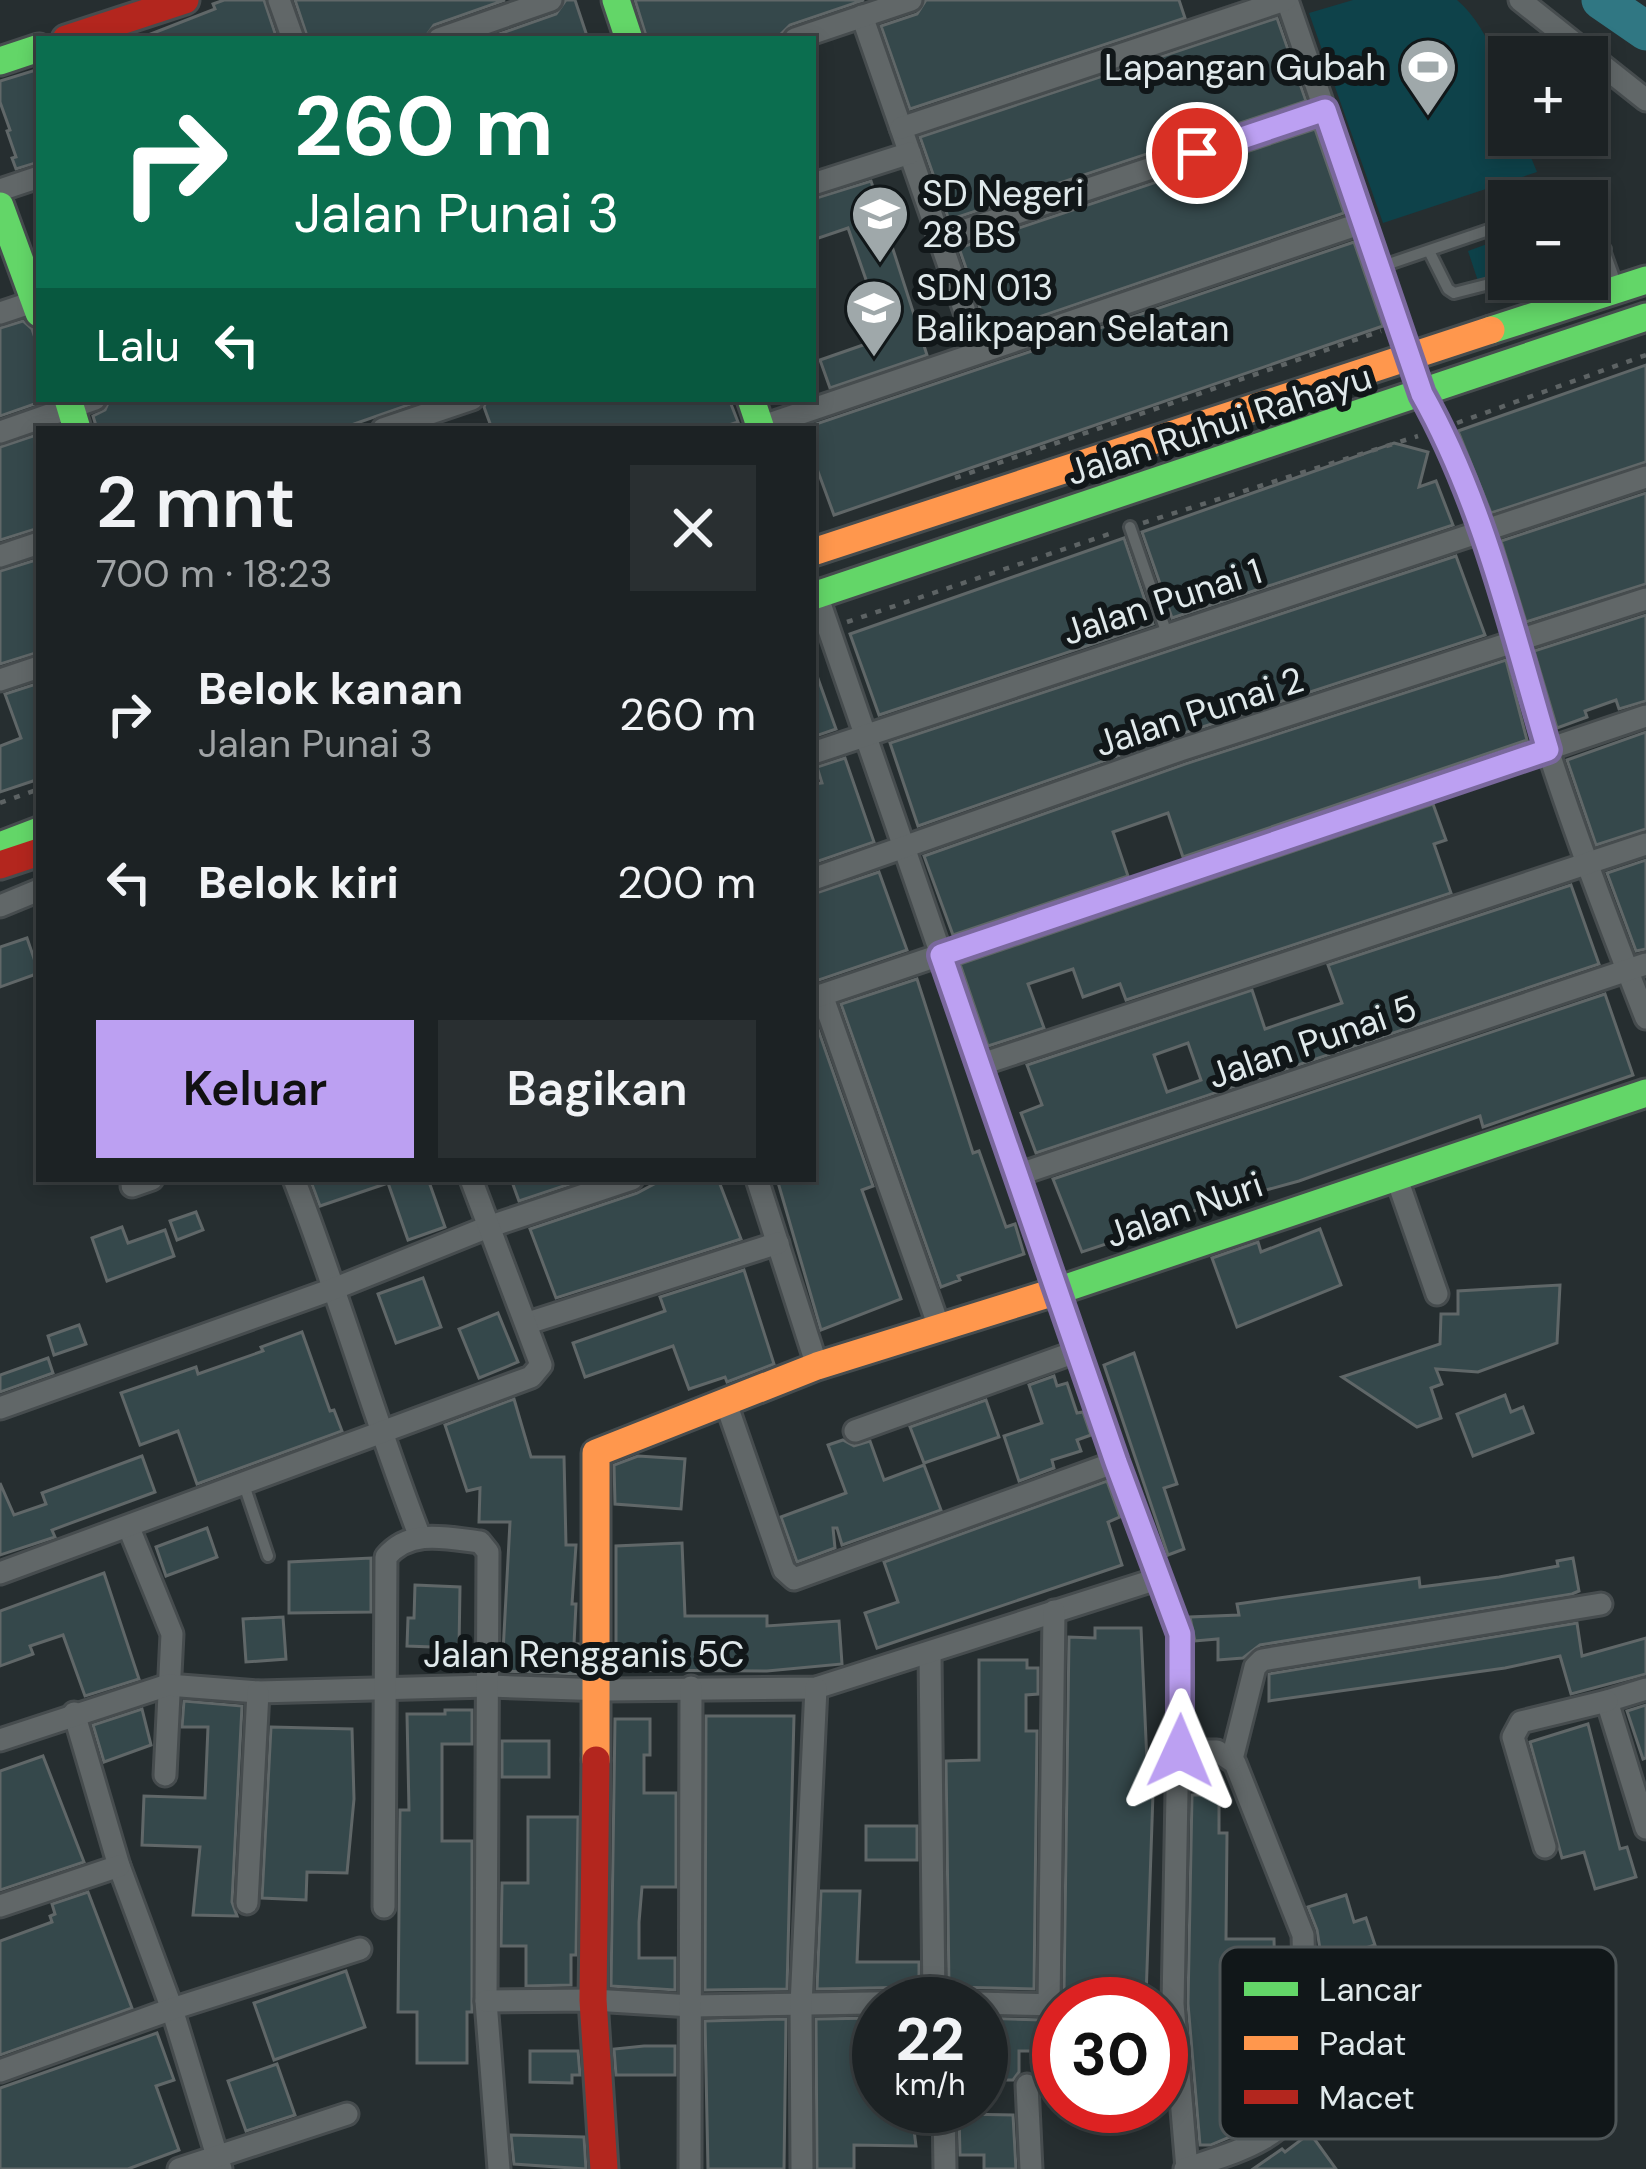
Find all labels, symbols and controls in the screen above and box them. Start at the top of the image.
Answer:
sports icon: Lapangan Gubah [1397,36,1459,118]
map controls [1488,36,1608,300]
button: + [1488,36,1608,156]
place label: Lapangan Gubah [1104,44,1386,91]
text: 260 m [294,72,554,181]
icon: right [96,84,252,240]
pin [1146,102,1248,204]
icon: arrive [1164,120,1230,186]
place label: SD Negeri 28 BS [922,170,1084,258]
text: Jalan Punai 3 [294,178,619,249]
button: − [1488,180,1608,300]
school or university icon: SD Negeri 28 BS [849,183,911,265]
place label: SDN 013 Balikpapan Selatan [916,264,1229,352]
school or university icon: SDN 013 Balikpapan Selatan [843,277,905,359]
icon: left [204,312,270,378]
text: Lalu [96,316,180,375]
street label: Jalan Ruhui Rahayu [1061,353,1378,496]
text: 2 mnt [96,456,296,549]
button: close [630,465,756,591]
street label: Jalan Punai 1 [1057,547,1268,656]
text: 700 m · 18:23 [96,548,333,599]
street label: Jalan Punai 2 [1089,656,1309,767]
text: Belok kanan [198,659,463,718]
icon: right [96,681,162,747]
text: 260 m [619,685,756,744]
text: Jalan Punai 3 [198,718,433,769]
icon: left [96,849,162,915]
text: Belok kiri [198,853,399,912]
text: 200 m [617,853,756,912]
street label: Jalan Punai 5 [1202,984,1423,1099]
button: Keluar [96,1020,414,1158]
button: Bagikan [438,1020,756,1158]
street label: Jalan Nuri [1099,1161,1269,1258]
street label: Jalan Rengganis 5C [423,1631,745,1678]
position arrow [1117,1688,1243,1814]
legend [1220,1947,1616,2139]
text: Lancar [1319,1968,1422,2011]
speed limit sign: 30 [1032,1977,1188,2133]
text: 22 [895,2000,965,2079]
text: Padat [1319,2022,1406,2065]
text: km/h [895,2065,965,2104]
text: Macet [1319,2076,1415,2119]

